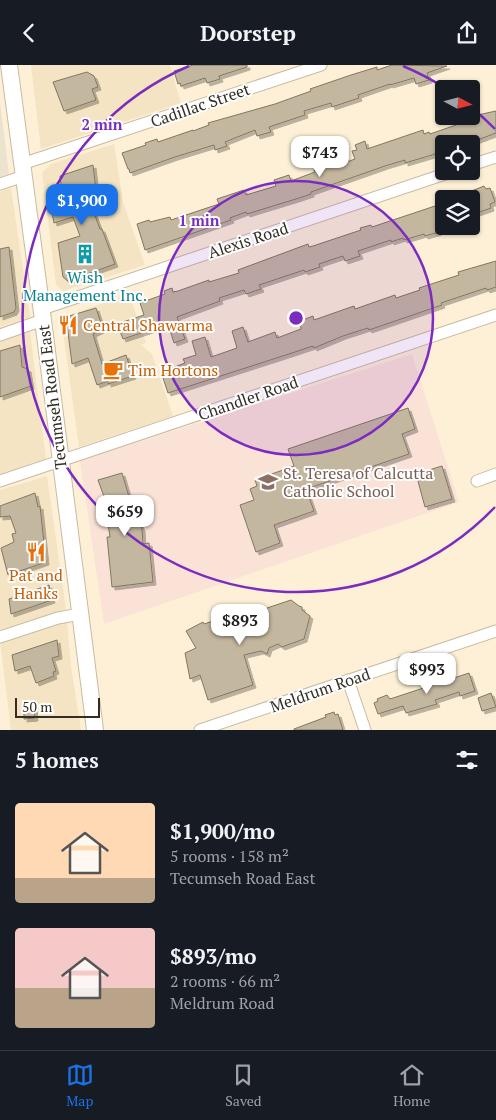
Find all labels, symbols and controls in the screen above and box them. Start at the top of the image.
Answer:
text: Doorstep [200,18,296,47]
icon: back [15,19,43,47]
icon: share [453,19,481,47]
street label: Cadillac Street [147,78,253,132]
north arrow [435,80,480,125]
map controls [435,80,480,235]
text: 2 min [81,114,123,134]
pin: $743 [290,135,350,178]
button: locate [435,135,480,180]
text: $743 [302,141,338,163]
pin: $1,900 [41,184,123,226]
text: $1,900 [57,189,107,211]
button: layers [435,190,480,235]
text: 1 min [178,210,220,230]
street label: Alexis Road [205,217,291,263]
building icon: Wish Management Inc. [74,243,96,265]
place label: Wish Management Inc. [23,266,147,306]
centre of rings [287,309,305,327]
restaurant icon: Central Shawarma [57,314,79,336]
place label: Central Shawarma [83,314,213,336]
street label: Tecumseh Road East [32,323,72,471]
cafe icon: Tim Hortons [102,359,124,381]
place label: Tim Hortons [128,359,218,381]
street label: Chandler Road [195,371,301,425]
place label: St. Teresa of Calcutta Catholic School [283,462,433,502]
school or university icon: St. Teresa of Calcutta Catholic School [257,471,279,493]
pin: $659 [95,495,155,537]
text: $659 [107,500,143,522]
restaurant icon: Pat and Hanks [25,541,47,563]
place label: Pat and Hanks [9,564,63,604]
pin: $893 [210,603,270,646]
text: $893 [222,609,258,631]
pin: $993 [397,653,457,695]
text: $993 [409,658,445,680]
street label: Meldrum Road [267,663,373,717]
scale bar [15,695,100,718]
text: 50 m [22,697,52,716]
text: 5 homes [15,746,99,774]
icon: filters [453,746,481,774]
text: $1,900/mo [170,817,275,845]
icon: home [55,823,115,883]
text: 5 rooms · 158 m² [170,845,289,867]
text: Tecumseh Road East [170,867,316,889]
text: $893/mo [170,942,257,970]
icon: home [55,948,115,1008]
text: 2 rooms · 66 m² [170,970,280,992]
text: Meldrum Road [170,992,274,1014]
tab: Map [66,1061,94,1110]
tab: Saved [225,1061,262,1110]
tab: Home [393,1061,430,1110]

